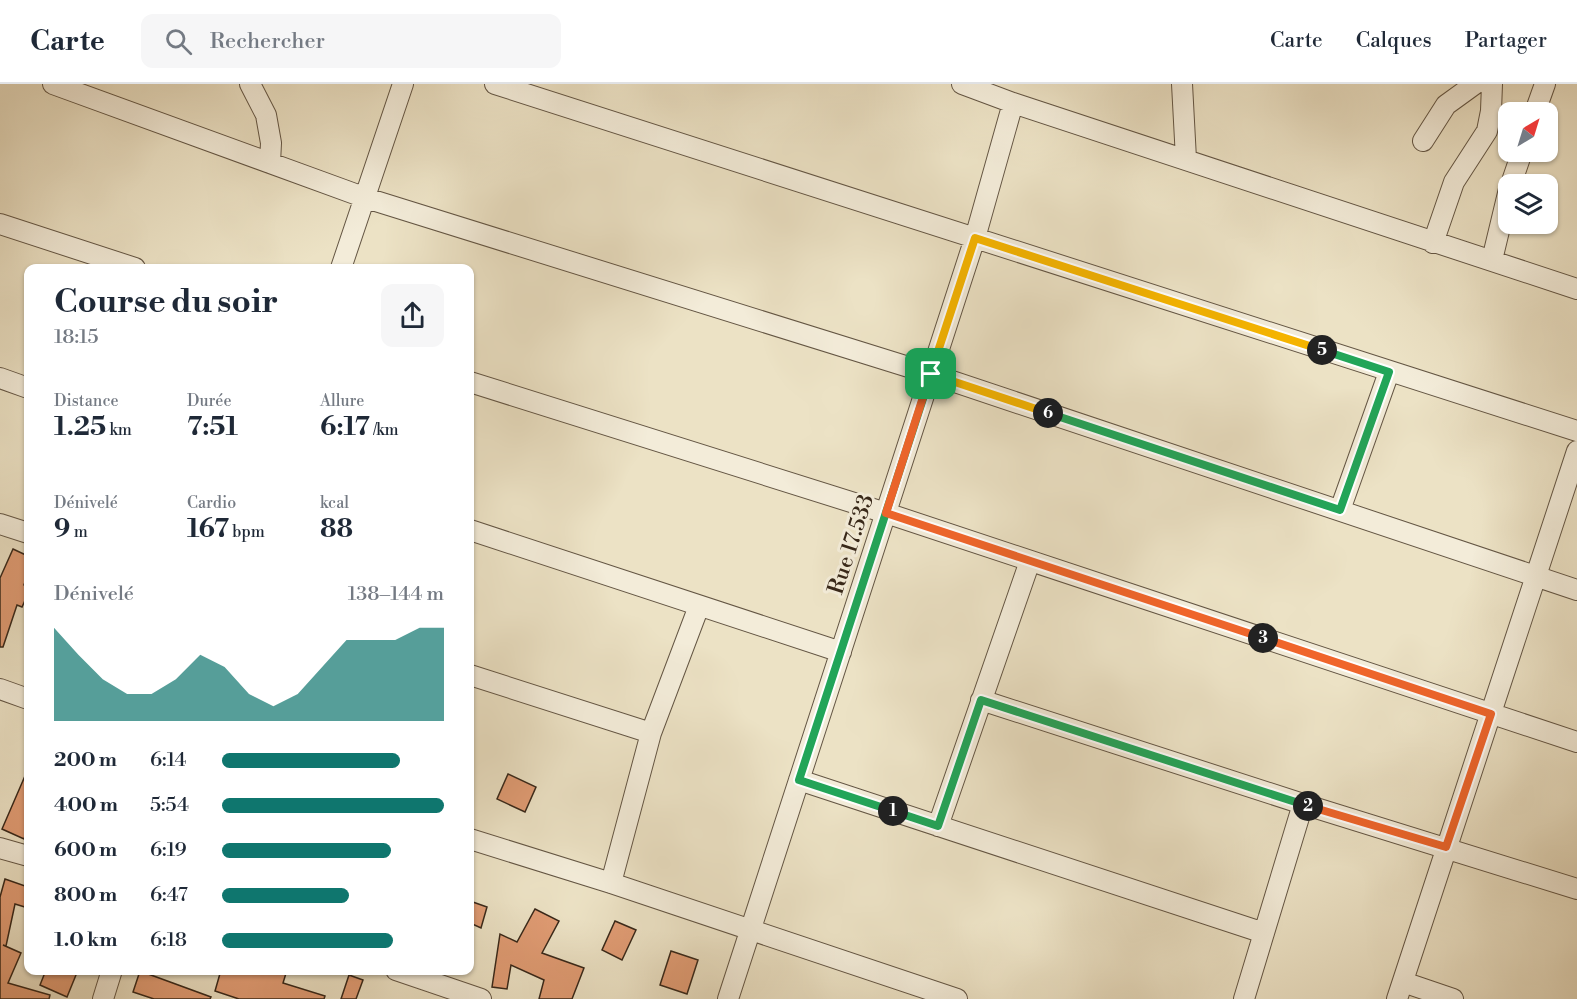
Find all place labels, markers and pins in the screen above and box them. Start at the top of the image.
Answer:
pin: 5 [1307,335,1337,365]
pin [905,348,956,399]
pin: 6 [1033,398,1063,428]
pin: 3 [1248,623,1278,653]
pin: 2 [1293,791,1323,821]
pin: 1 [878,796,908,826]

